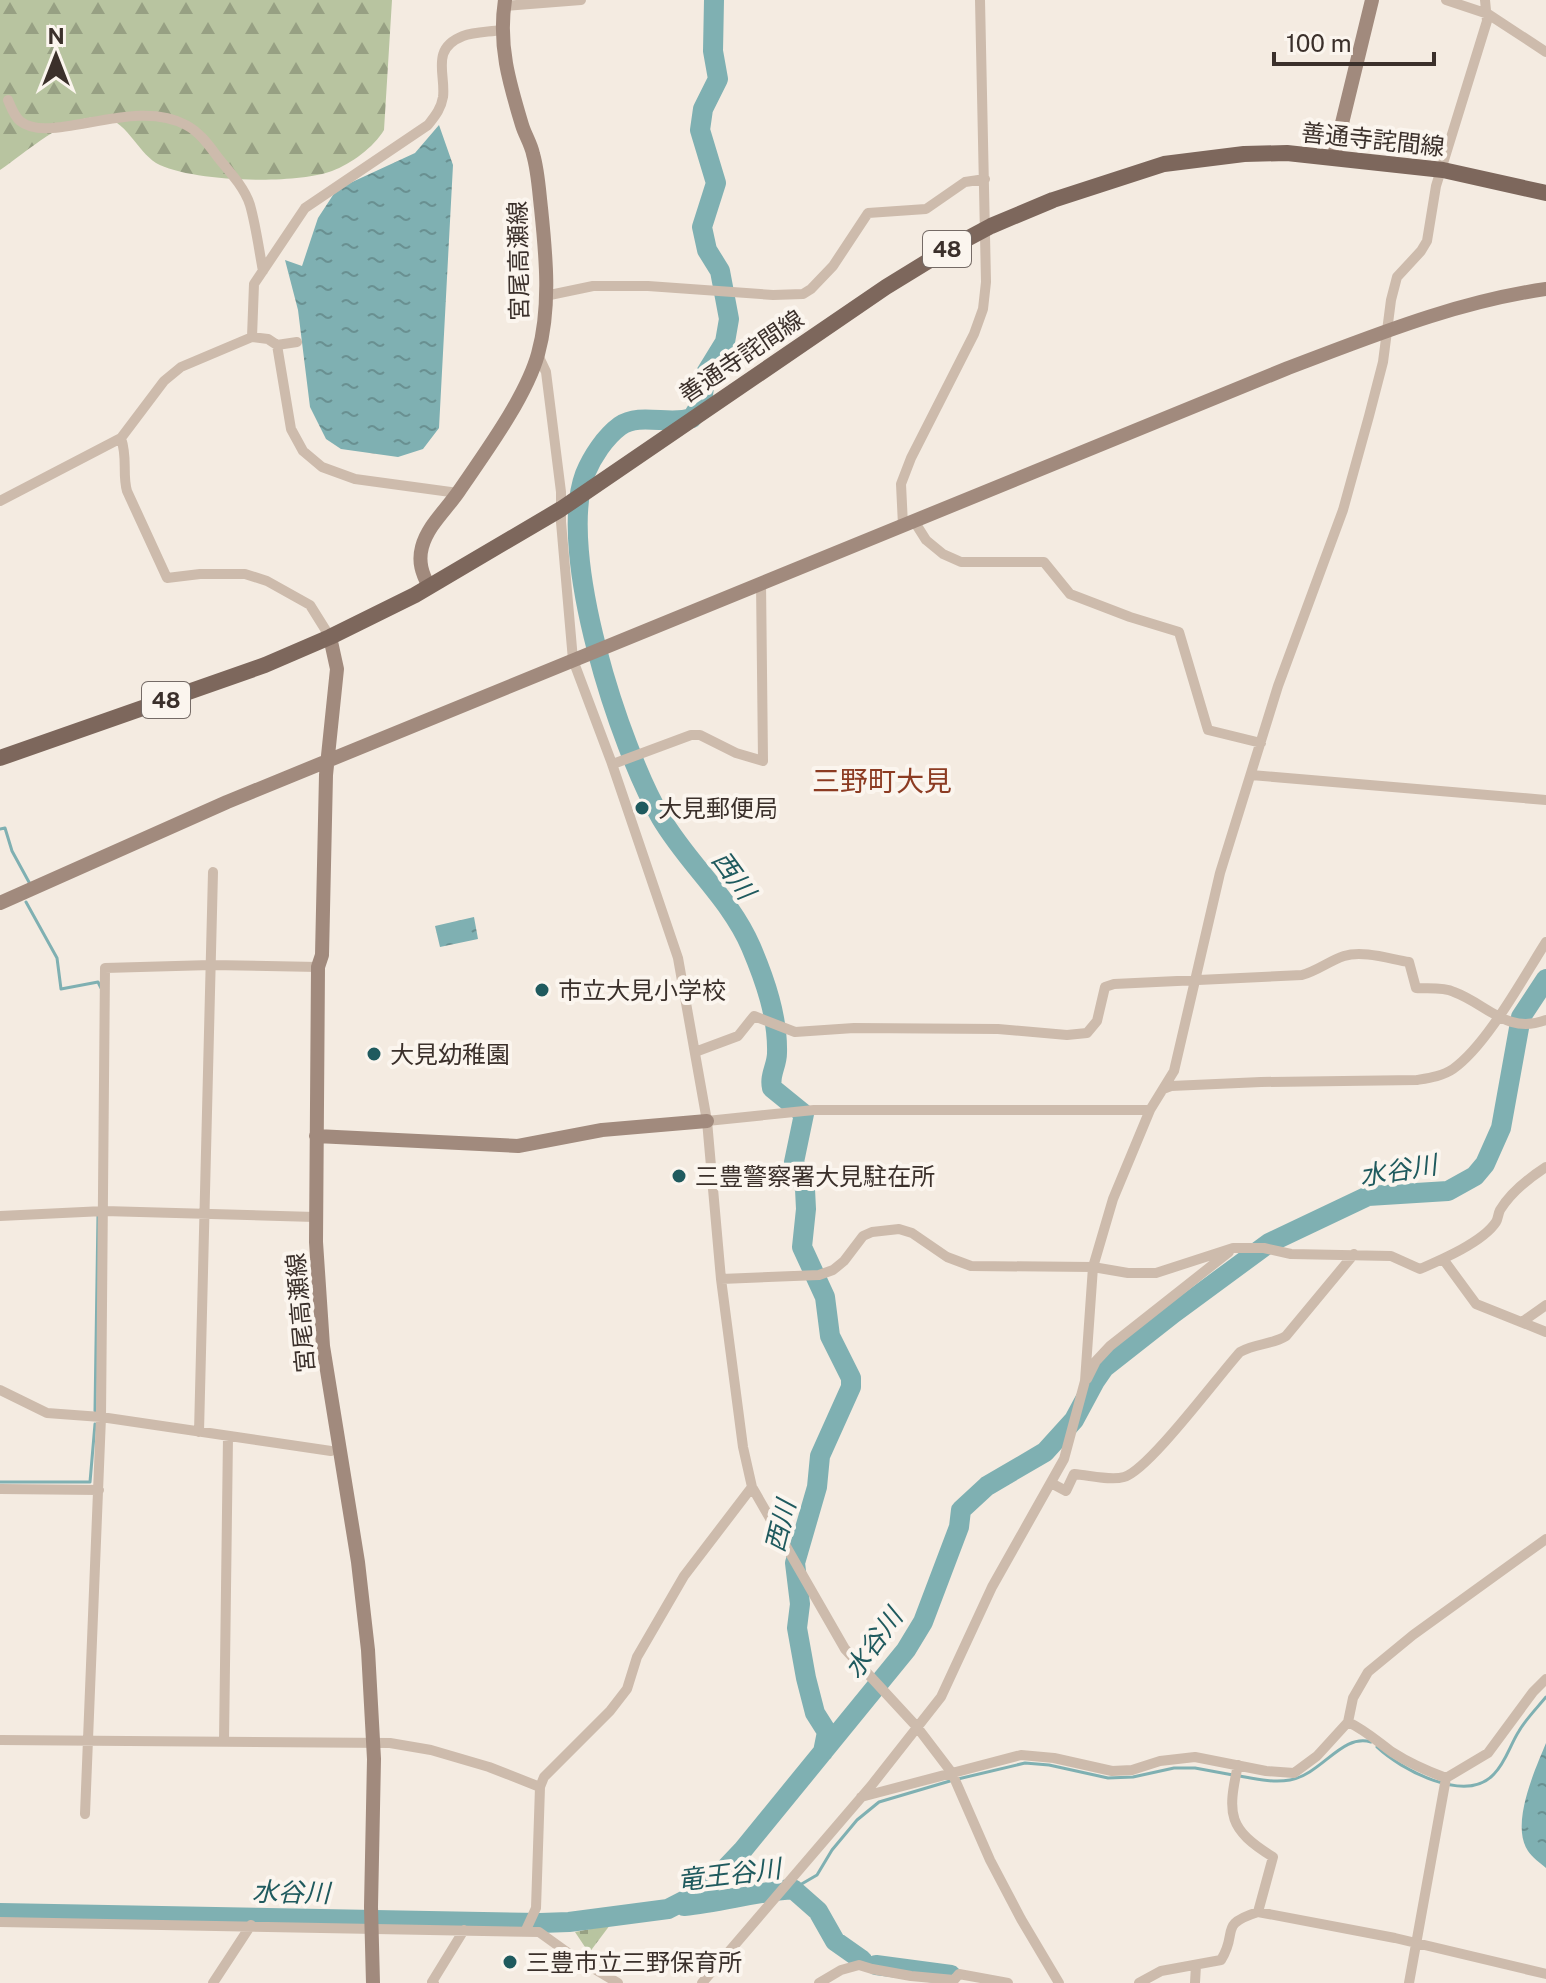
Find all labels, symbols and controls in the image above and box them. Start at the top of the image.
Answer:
north arrow [16,16,96,96]
scale bar [1274,16,1434,66]
text: N [47,23,65,49]
text: 100 m [1286,29,1352,57]
street label: 善通寺詫間線 [1300,118,1446,160]
street label: 宮尾高瀬線 [503,201,533,321]
road number: 48 [923,231,971,267]
street label: 善通寺詫間線 [673,304,809,408]
road number: 48 [142,682,190,718]
district label: 三野町大見 [812,764,952,797]
place label: 大見郵便局 [658,794,778,822]
marker: 大見郵便局 [633,799,651,817]
water label: 西川 [706,845,764,908]
place label: 市立大見小学校 [558,976,726,1004]
marker: 市立大見小学校 [533,981,551,999]
place label: 大見幼稚園 [390,1040,510,1068]
marker: 大見幼稚園 [365,1045,383,1063]
water label: 水谷川 [1357,1148,1442,1191]
place label: 三豊警察署大見駐在所 [695,1162,935,1190]
marker: 三豊警察署大見駐在所 [670,1167,688,1185]
street label: 宮尾高瀬線 [281,1252,319,1374]
water label: 西川 [759,1494,802,1555]
water label: 水谷川 [838,1600,910,1684]
water label: 竜王谷川 [675,1852,785,1896]
water label: 水谷川 [252,1876,333,1908]
place label: 三豊市立三野保育所 [526,1948,742,1976]
marker: 三豊市立三野保育所 [501,1953,519,1971]

